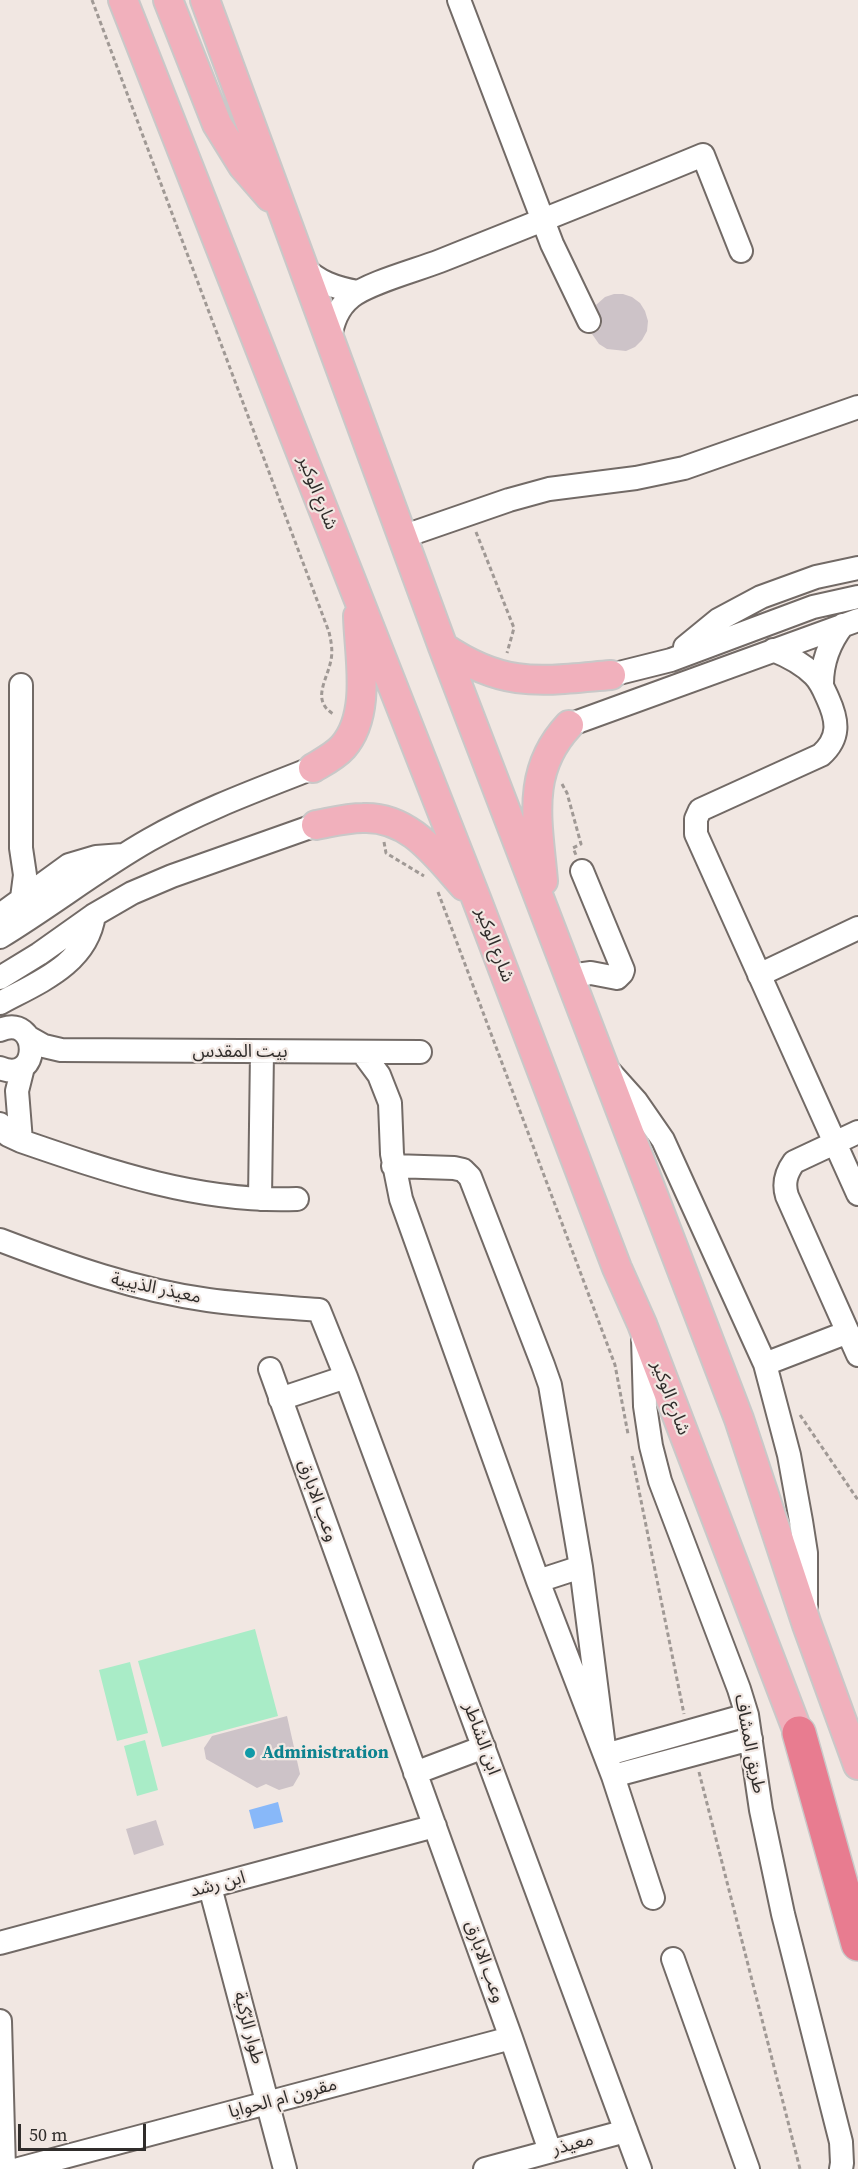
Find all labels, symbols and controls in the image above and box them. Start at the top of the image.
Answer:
street label: شارع الوكير [292,453,342,533]
street label: شارع الوكير [470,905,518,985]
street label: بيت المقدس [192,1041,288,1063]
street label: معيذر الذيبية [109,1269,203,1309]
street label: شارع الوكير [646,1358,694,1438]
street label: وعب الابارق [292,1457,342,1545]
street label: طريق المشاف [729,1693,769,1795]
street label: ابن الشاطر [458,1700,504,1778]
place label: Administration [262,1742,389,1764]
marker: Administration [243,1746,257,1760]
street label: ابن رشد [188,1867,248,1903]
street label: وعب الابارق [459,1918,509,2006]
street label: طوار الرّكية [228,1989,268,2067]
street label: مقرون ام الحوايا [227,2074,339,2124]
scale bar [21,2112,148,2150]
text: 50 m [29,2122,67,2147]
street label: معيذر [550,2129,596,2161]

